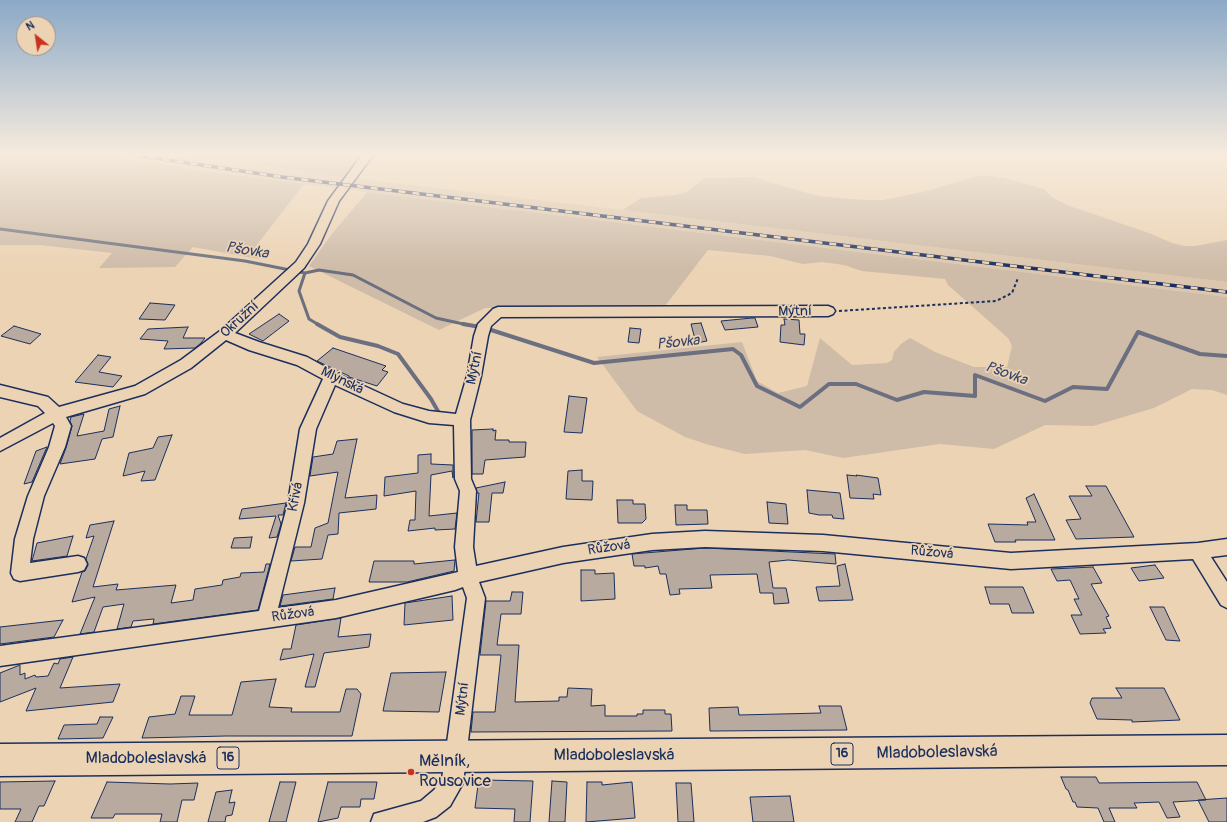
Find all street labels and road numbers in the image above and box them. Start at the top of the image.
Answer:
street label: Okružní [217,298,263,342]
street label: Mýtní [778,303,812,321]
street label: Mýtní [463,350,487,386]
street label: Mlýnská [318,363,366,399]
street label: Křivá [285,481,307,513]
street label: Růžová [587,537,631,559]
street label: Růžová [910,543,954,563]
street label: Růžová [271,604,315,626]
street label: Mýtní [453,681,473,717]
street label: Mladoboleslavská [876,742,998,764]
road number: 16 [831,743,853,765]
street label: Mladoboleslavská [553,746,675,766]
road number: 16 [217,747,239,769]
street label: Mladoboleslavská [85,749,207,769]

